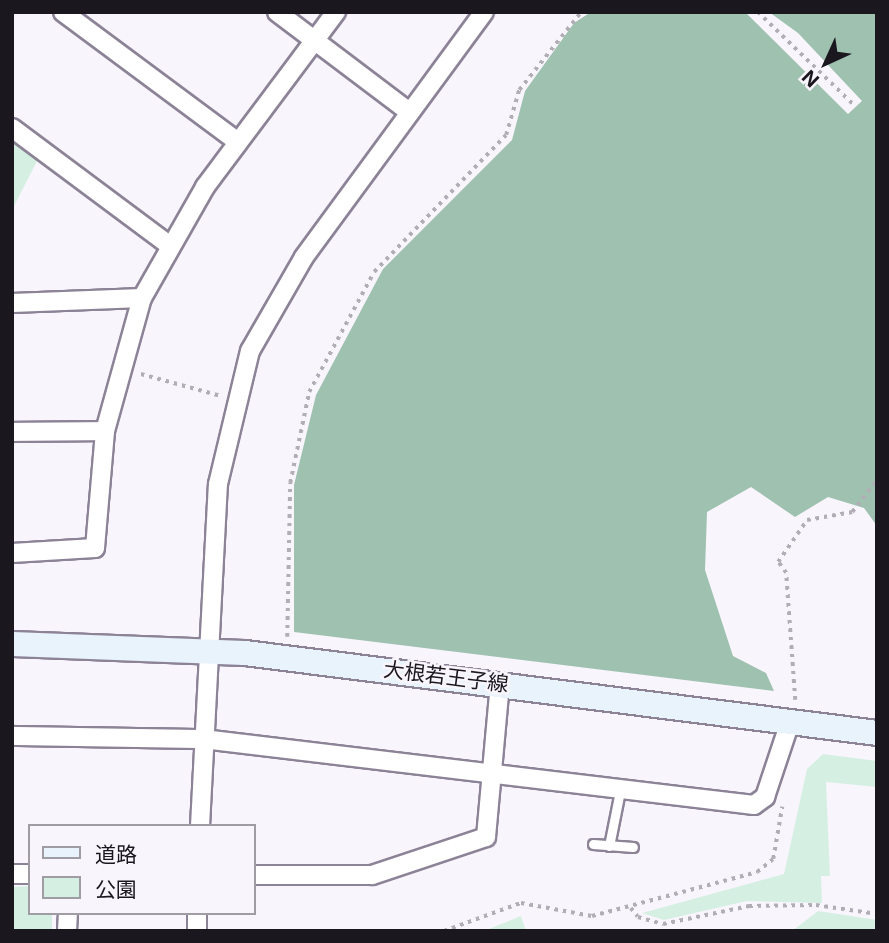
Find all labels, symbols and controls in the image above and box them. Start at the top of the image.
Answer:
north arrow [791,28,861,98]
text: N [798,65,824,91]
street label: 大根若王子線 [382,657,510,697]
legend [28,824,256,915]
text: 道路 [95,842,137,867]
text: 公園 [95,877,137,902]

